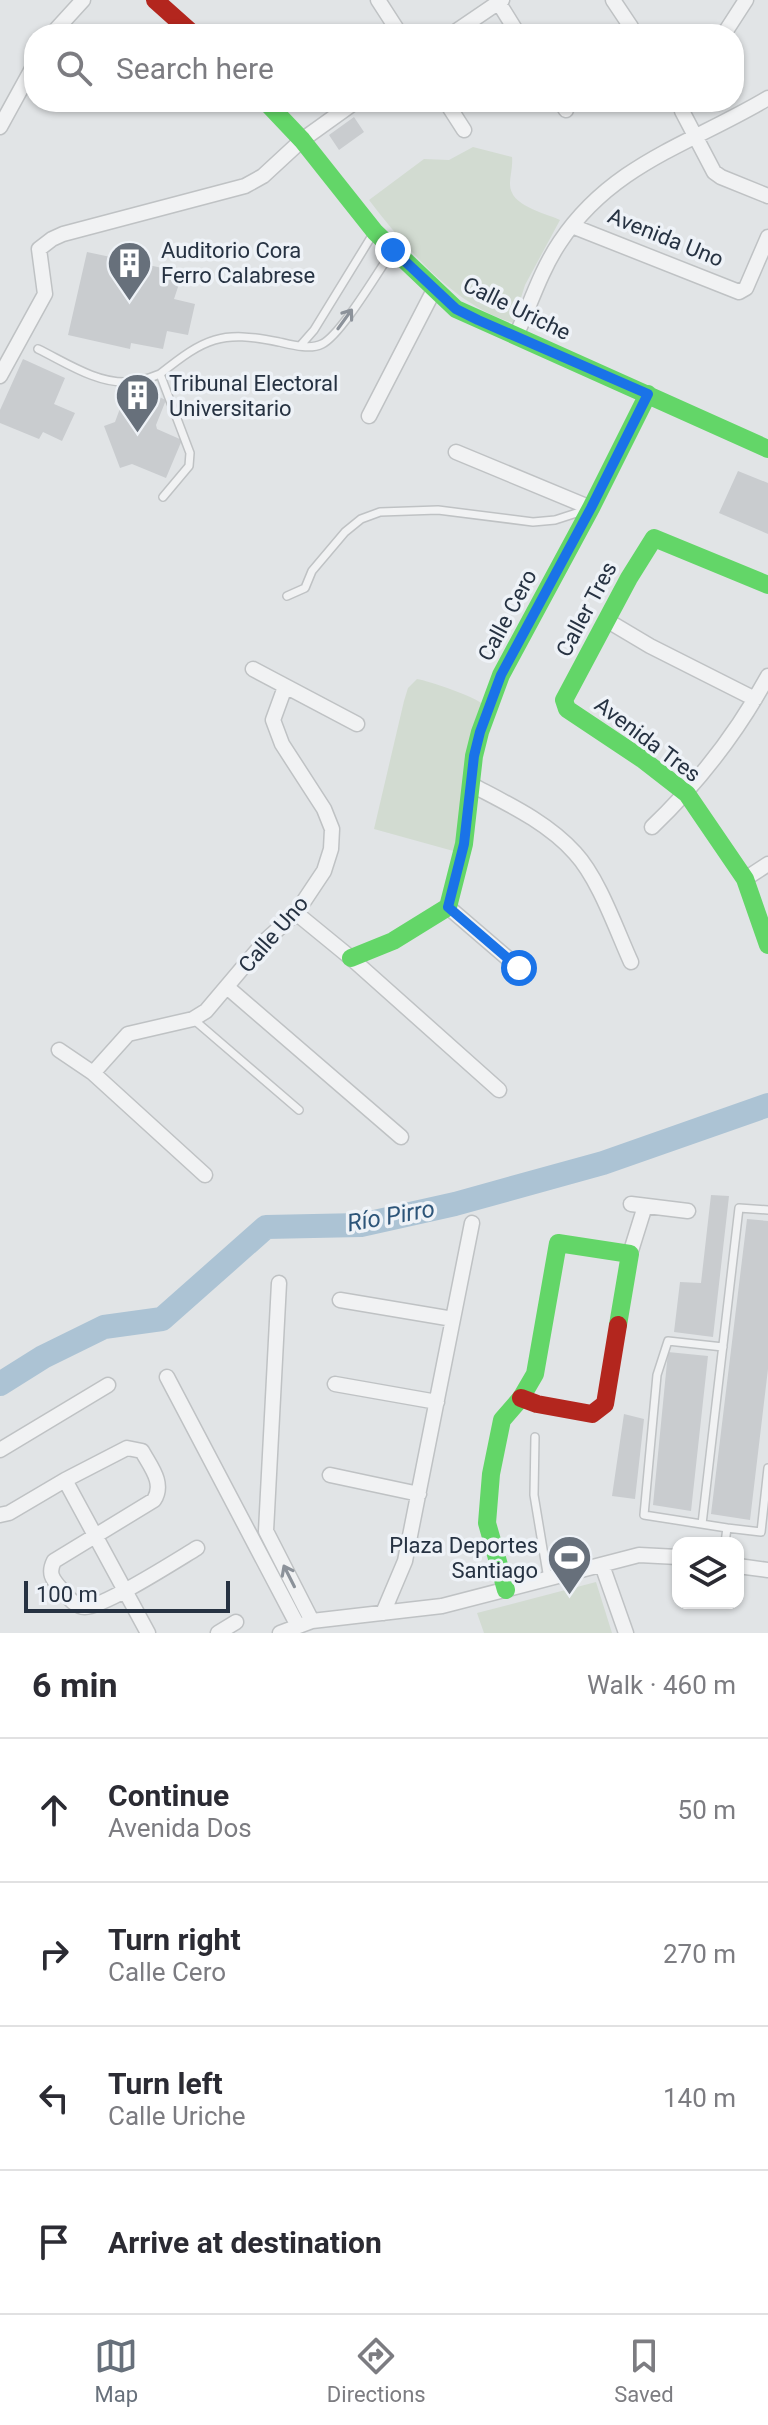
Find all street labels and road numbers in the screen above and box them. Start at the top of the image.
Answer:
street label: Avenida Uno [604,203,727,272]
street label: Calle Uriche [459,272,575,345]
street label: Caller Tres [551,558,622,661]
street label: Calle Cero [473,565,542,665]
street label: Avenida Tres [590,692,705,787]
street label: Calle Uno [233,891,313,978]

